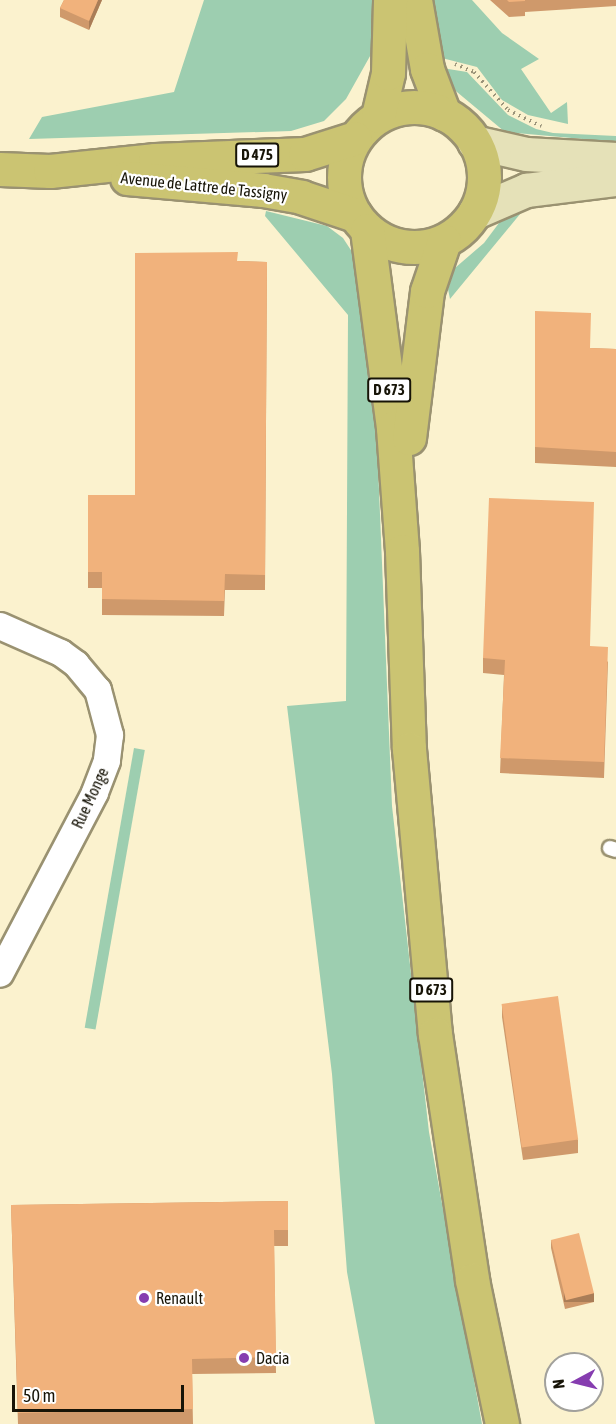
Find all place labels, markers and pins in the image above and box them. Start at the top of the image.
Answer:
place label: Renault [156,1288,203,1308]
marker: Renault [137,1291,151,1305]
place label: Dacia [256,1348,289,1368]
marker: Dacia [237,1351,251,1365]

